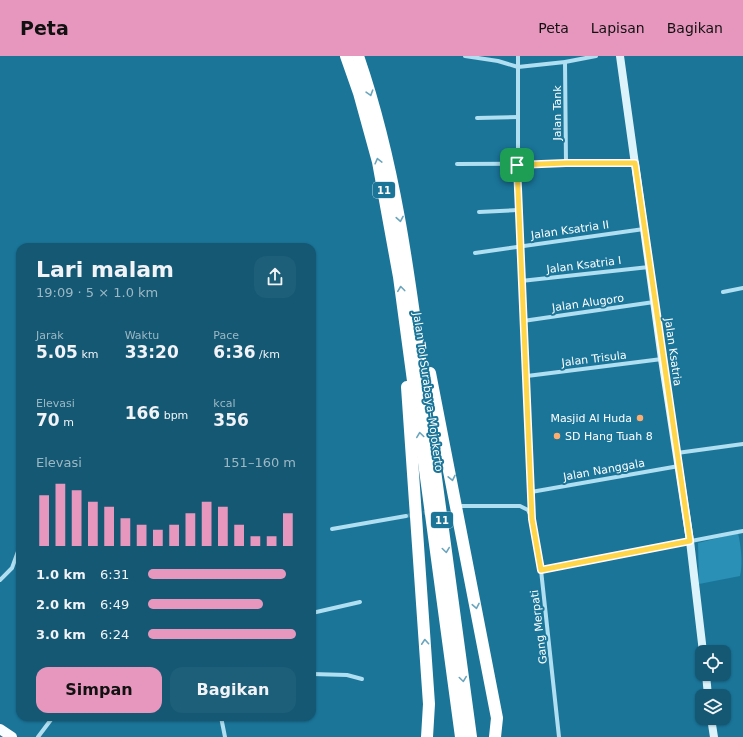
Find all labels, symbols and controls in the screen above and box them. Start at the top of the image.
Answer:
text: Peta [20,17,69,39]
text: Peta [538,20,569,36]
text: Lapisan [591,20,645,36]
text: Bagikan [667,20,723,36]
street label: Jalan Tank [551,85,564,142]
one-way arrow [365,89,374,96]
pin [500,148,534,182]
icon: arrive [506,154,528,176]
one-way arrow [374,158,383,165]
road number: 11 [373,182,395,198]
one-way arrow [395,216,404,222]
street label: Jalan Ksatria II [529,218,610,242]
street label: Jalan Ksatria I [545,254,622,276]
button: share [254,256,296,298]
text: Lari malam [36,257,174,282]
text: 19:09 · 5 × 1.0 km [36,285,158,300]
one-way arrow [397,286,406,292]
street label: Jalan Alugoro [550,291,625,315]
street label: Jalan Tol Surabaya–Mojokerto [410,311,446,473]
street label: Jalan Ksatria [662,316,684,387]
text: Jarak [36,329,64,342]
text: Waktu [125,329,159,342]
text: Pace [213,329,239,342]
text: 5.05 [36,342,78,362]
text: 33:20 [125,342,179,362]
text: 6:36 [213,342,256,362]
text: km [78,348,99,361]
text: /km [256,348,280,361]
street label: Jalan Trisula [560,349,627,370]
text: Elevasi [36,397,75,410]
text: kcal [213,397,236,410]
text: 166 [125,403,160,423]
text: bpm [160,409,188,422]
text: 70 [36,410,60,430]
text: 356 [213,410,249,430]
place label: Masjid Al Huda [550,412,632,425]
marker: Masjid Al Huda [635,413,645,423]
text: m [60,416,74,429]
place label: SD Hang Tuah 8 [565,430,653,443]
marker: SD Hang Tuah 8 [552,431,562,441]
one-way arrow [416,432,425,438]
text: Elevasi [36,455,82,470]
text: 151–160 m [223,455,296,470]
street label: Jalan Nanggala [561,456,646,484]
one-way arrow [447,475,455,481]
road number: 11 [431,512,453,528]
one-way arrow [441,547,450,553]
text: 1.0 km [36,567,86,582]
text: 6:31 [100,567,129,582]
street label: Gang Merpati [528,589,550,665]
text: 2.0 km [36,597,86,612]
text: 6:49 [100,597,129,612]
one-way arrow [471,603,480,609]
text: 3.0 km [36,627,86,642]
text: 6:24 [100,627,129,642]
one-way arrow [420,639,429,645]
map controls [695,645,731,725]
button: locate [695,645,731,681]
button: Simpan [36,667,162,713]
button: Bagikan [170,667,296,713]
one-way arrow [458,676,467,682]
button: layers [695,689,731,725]

